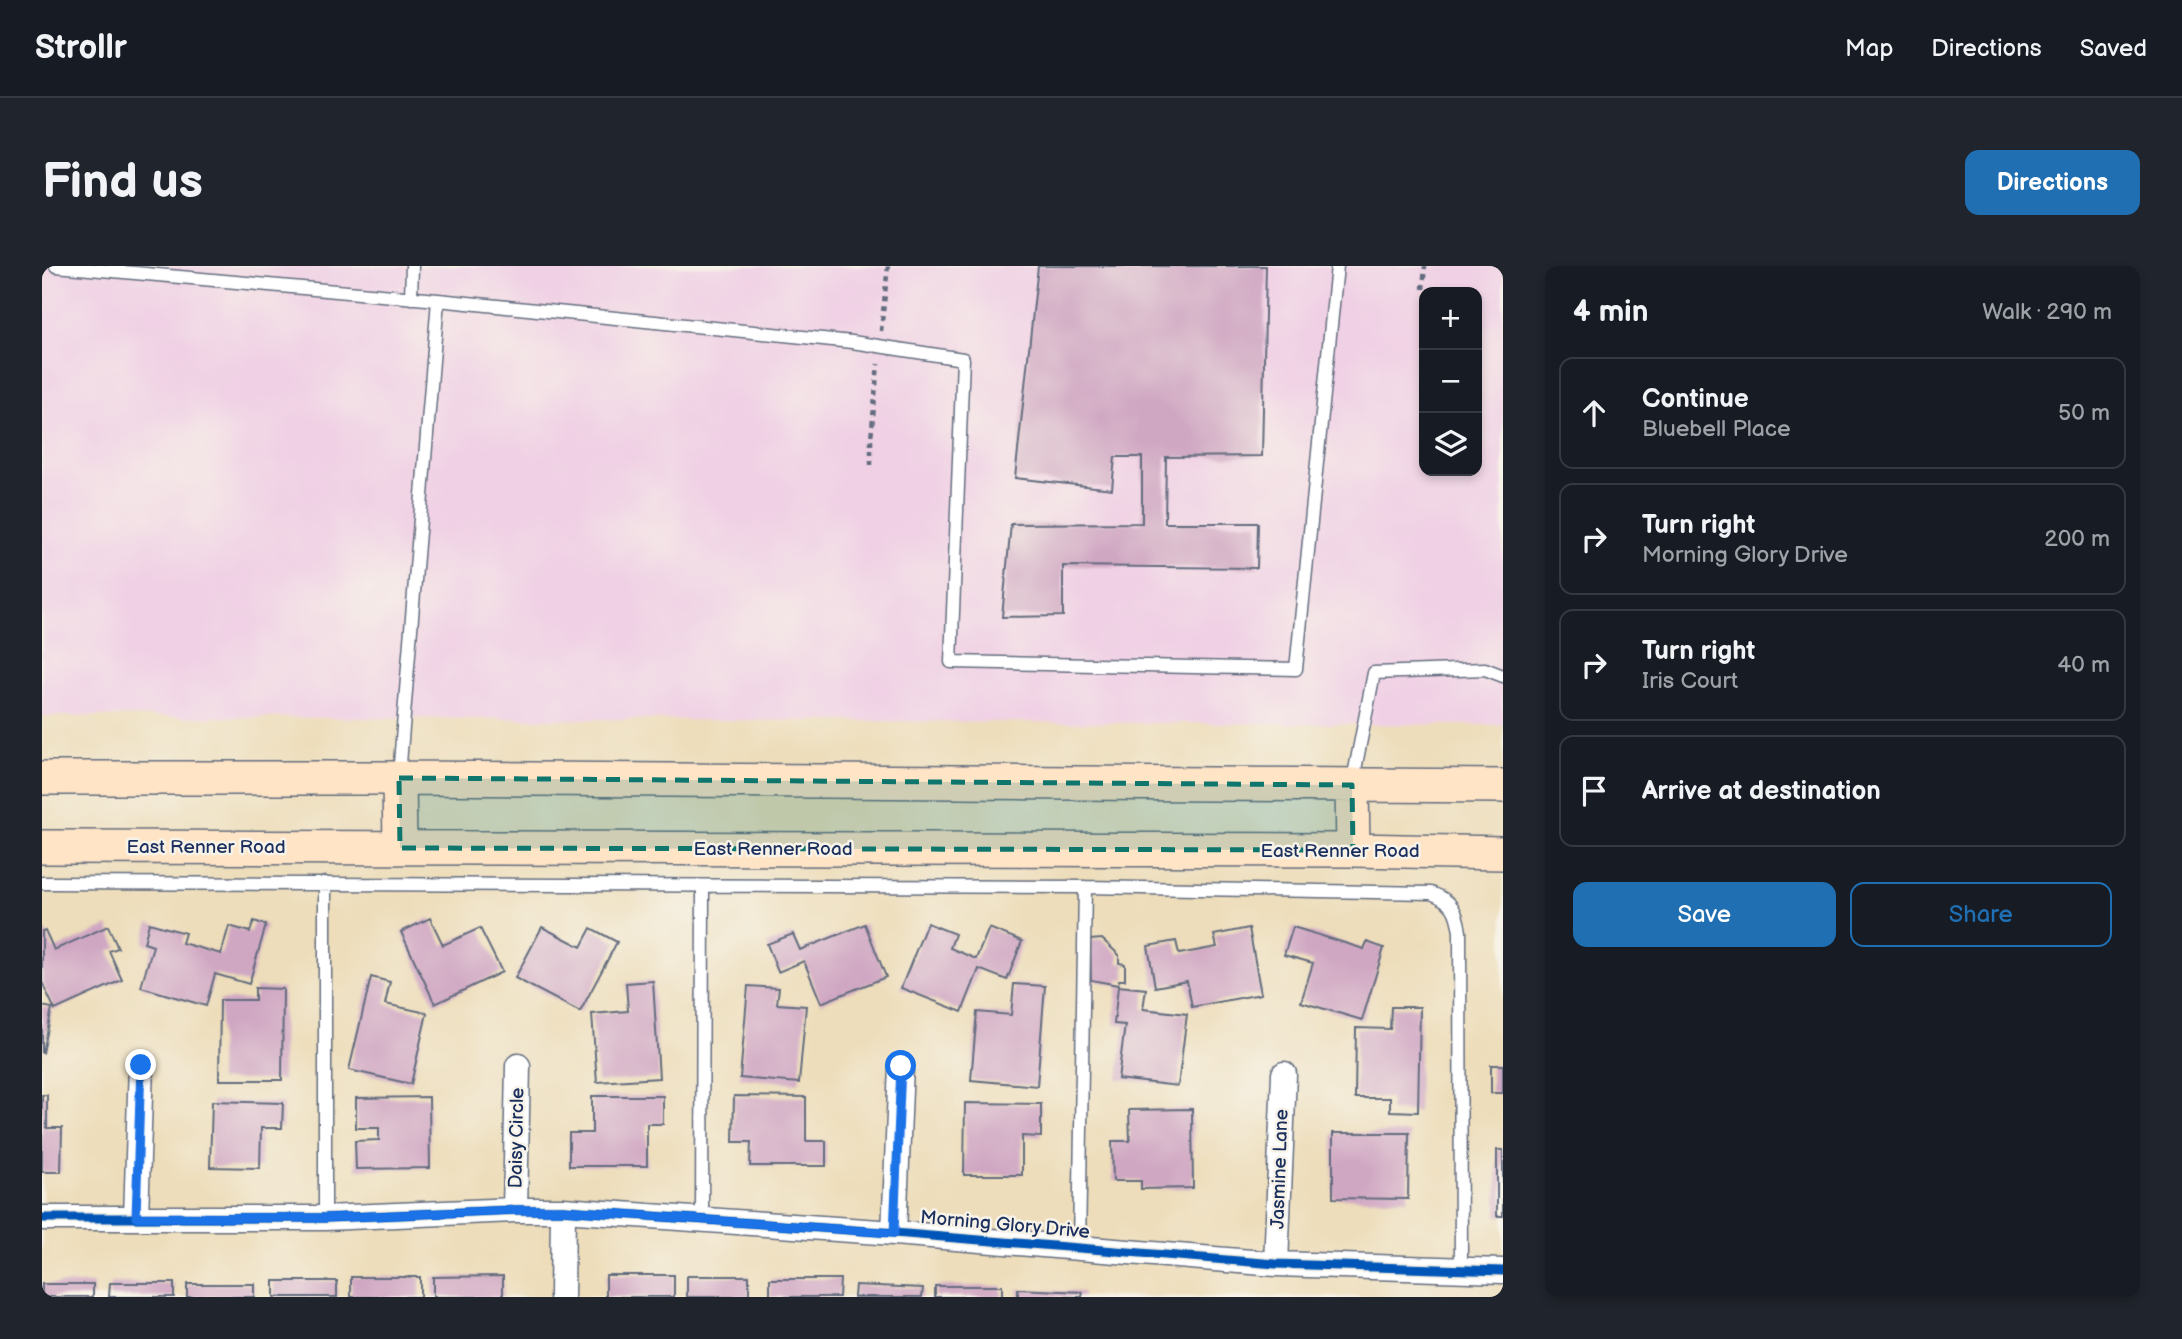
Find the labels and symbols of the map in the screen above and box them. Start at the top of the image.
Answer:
street label: East Renner Road [126,836,286,859]
street label: East Renner Road [693,838,853,861]
street label: East Renner Road [1260,840,1420,863]
route end [125,1049,156,1080]
route start [885,1050,916,1081]
street label: Daisy Circle [505,1087,529,1189]
street label: Jasmine Lane [1266,1109,1294,1229]
street label: Morning Glory Drive [919,1206,1091,1244]

